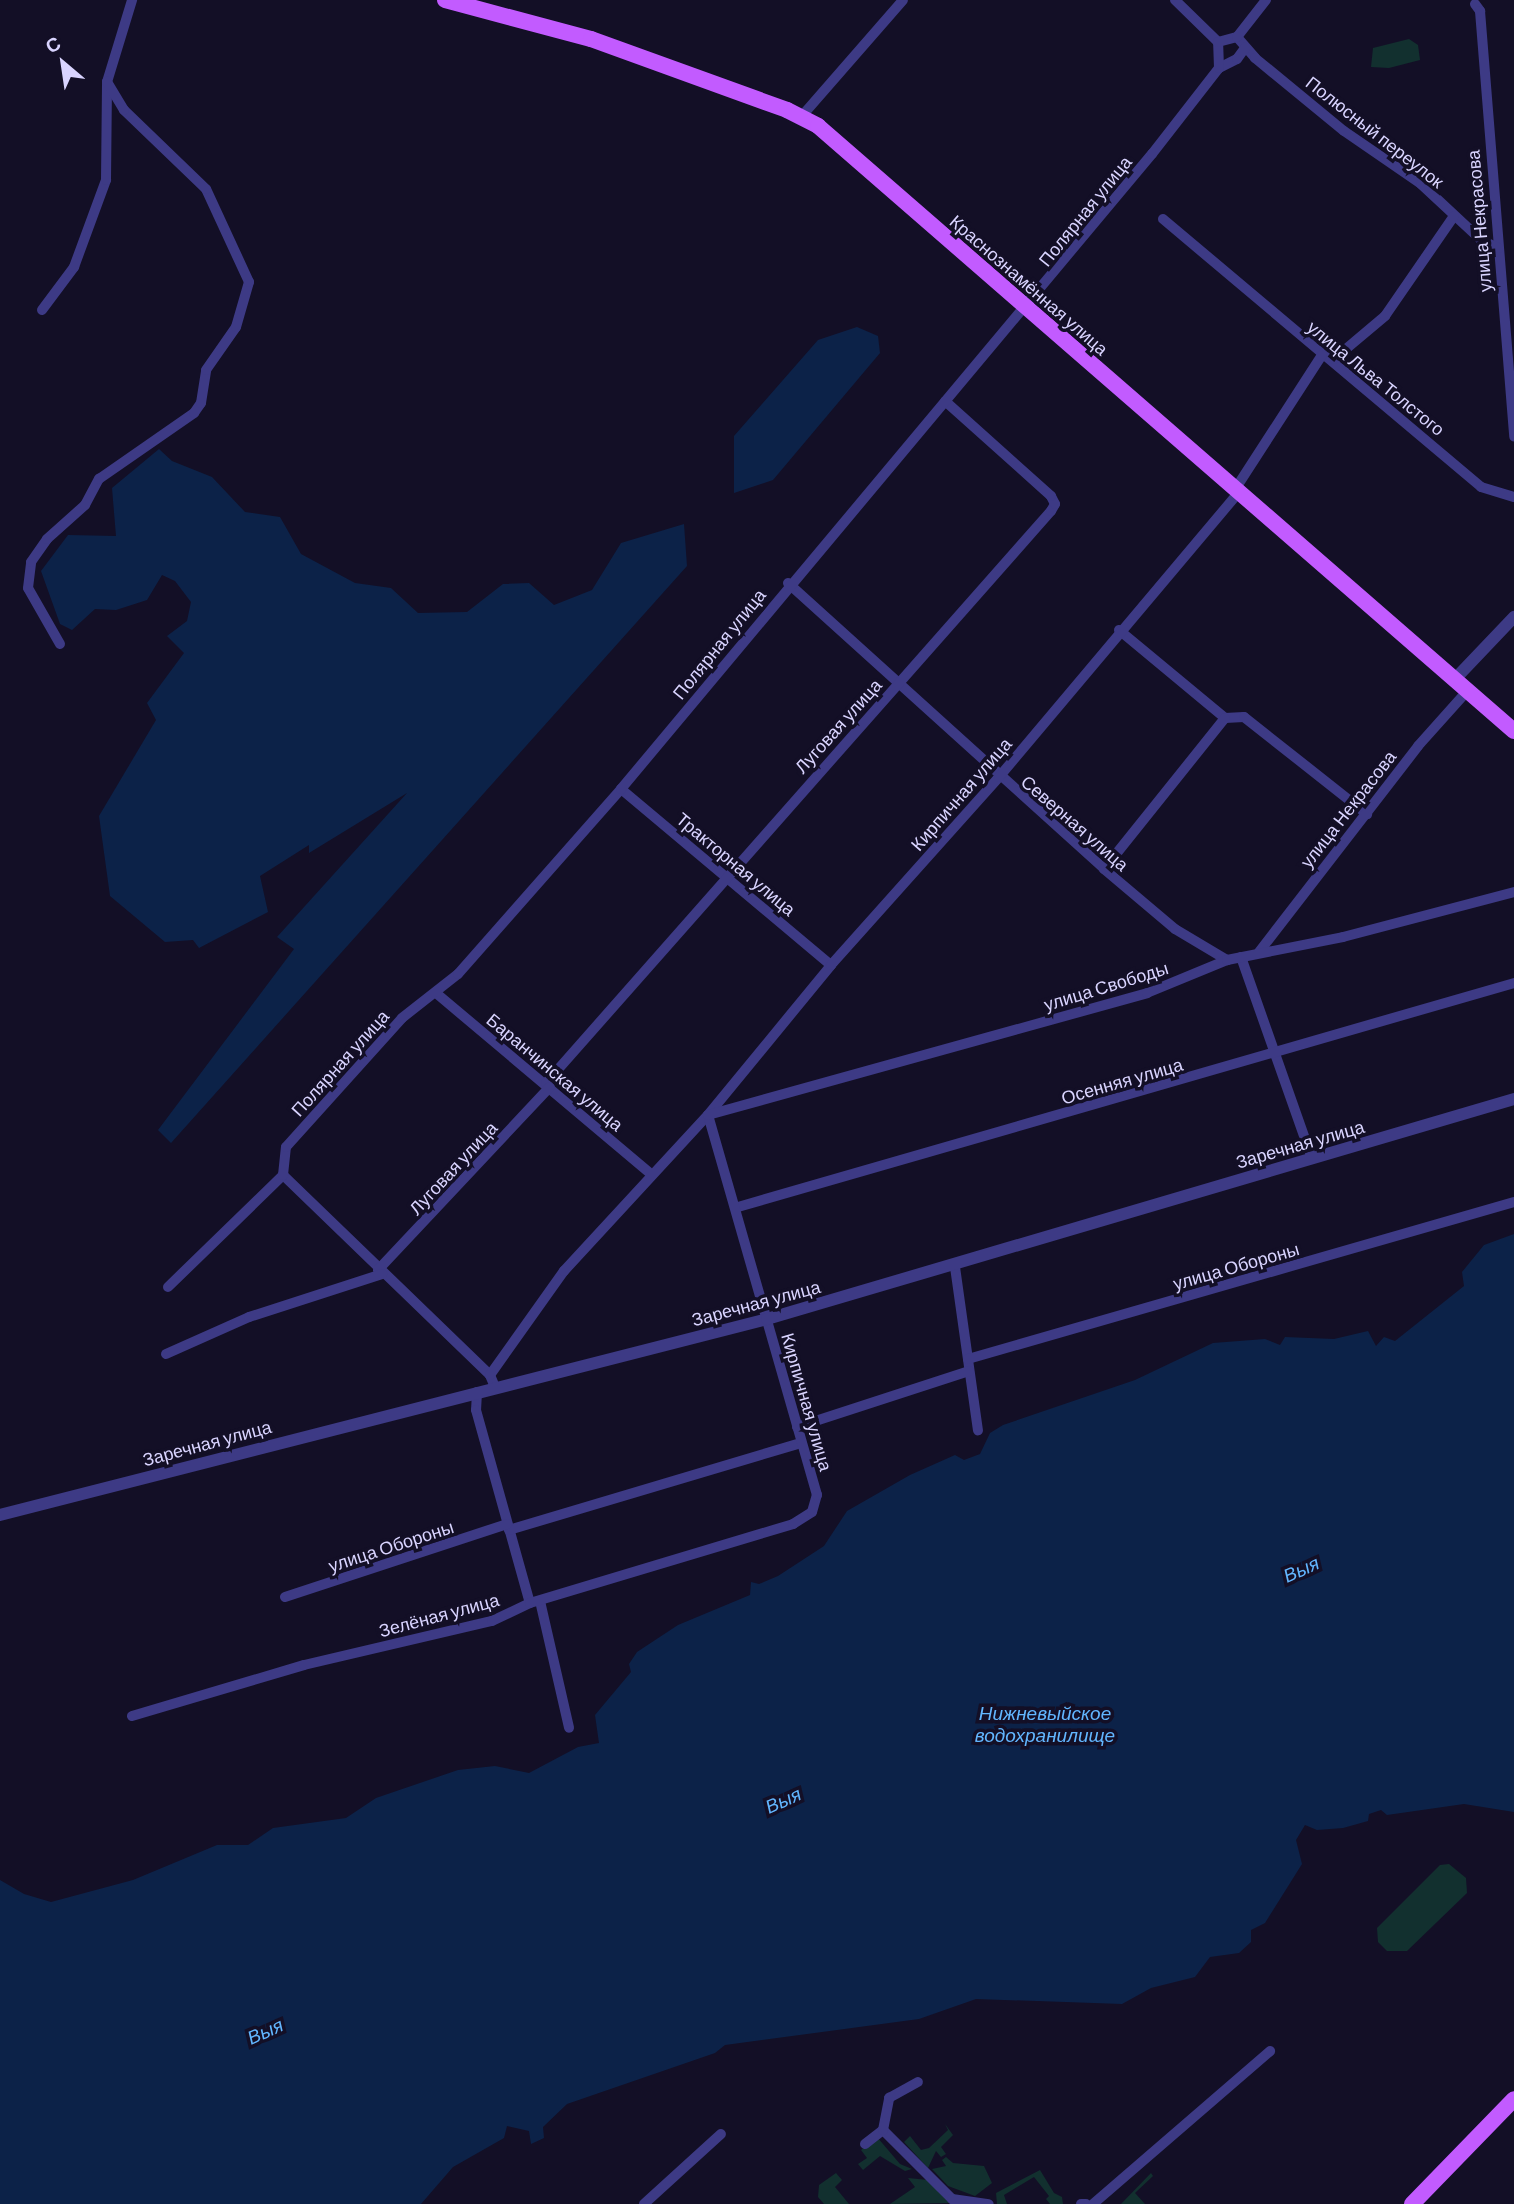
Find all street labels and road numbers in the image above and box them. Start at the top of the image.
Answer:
street label: Полюсный переулок [1302,72,1448,192]
street label: улица Некрасова [1462,149,1496,293]
street label: Полярная улица [1034,152,1136,270]
street label: Краснознамённая улица [945,210,1113,360]
street label: улица Льва Толстого [1303,316,1449,440]
street label: Полярная улица [668,585,770,703]
street label: Луговая улица [790,674,886,778]
street label: Кирпичная улица [906,733,1016,855]
street label: улица Некрасова [1296,746,1400,872]
street label: Северная улица [1017,771,1133,875]
street label: Тракторная улица [672,808,800,920]
street label: улица Свободы [1041,957,1171,1015]
street label: Полярная улица [287,1005,393,1121]
street label: Баранчинская улица [482,1009,628,1135]
street label: Осенняя улица [1059,1053,1185,1109]
street label: Заречная улица [1233,1115,1367,1173]
street label: Луговая улица [404,1117,502,1219]
street label: улица Обороны [1170,1238,1302,1294]
street label: Заречная улица [689,1275,823,1331]
street label: Кирпичная улица [777,1331,837,1473]
street label: Заречная улица [140,1415,274,1471]
street label: улица Обороны [326,1516,456,1576]
street label: Зелёная улица [377,1589,501,1641]

